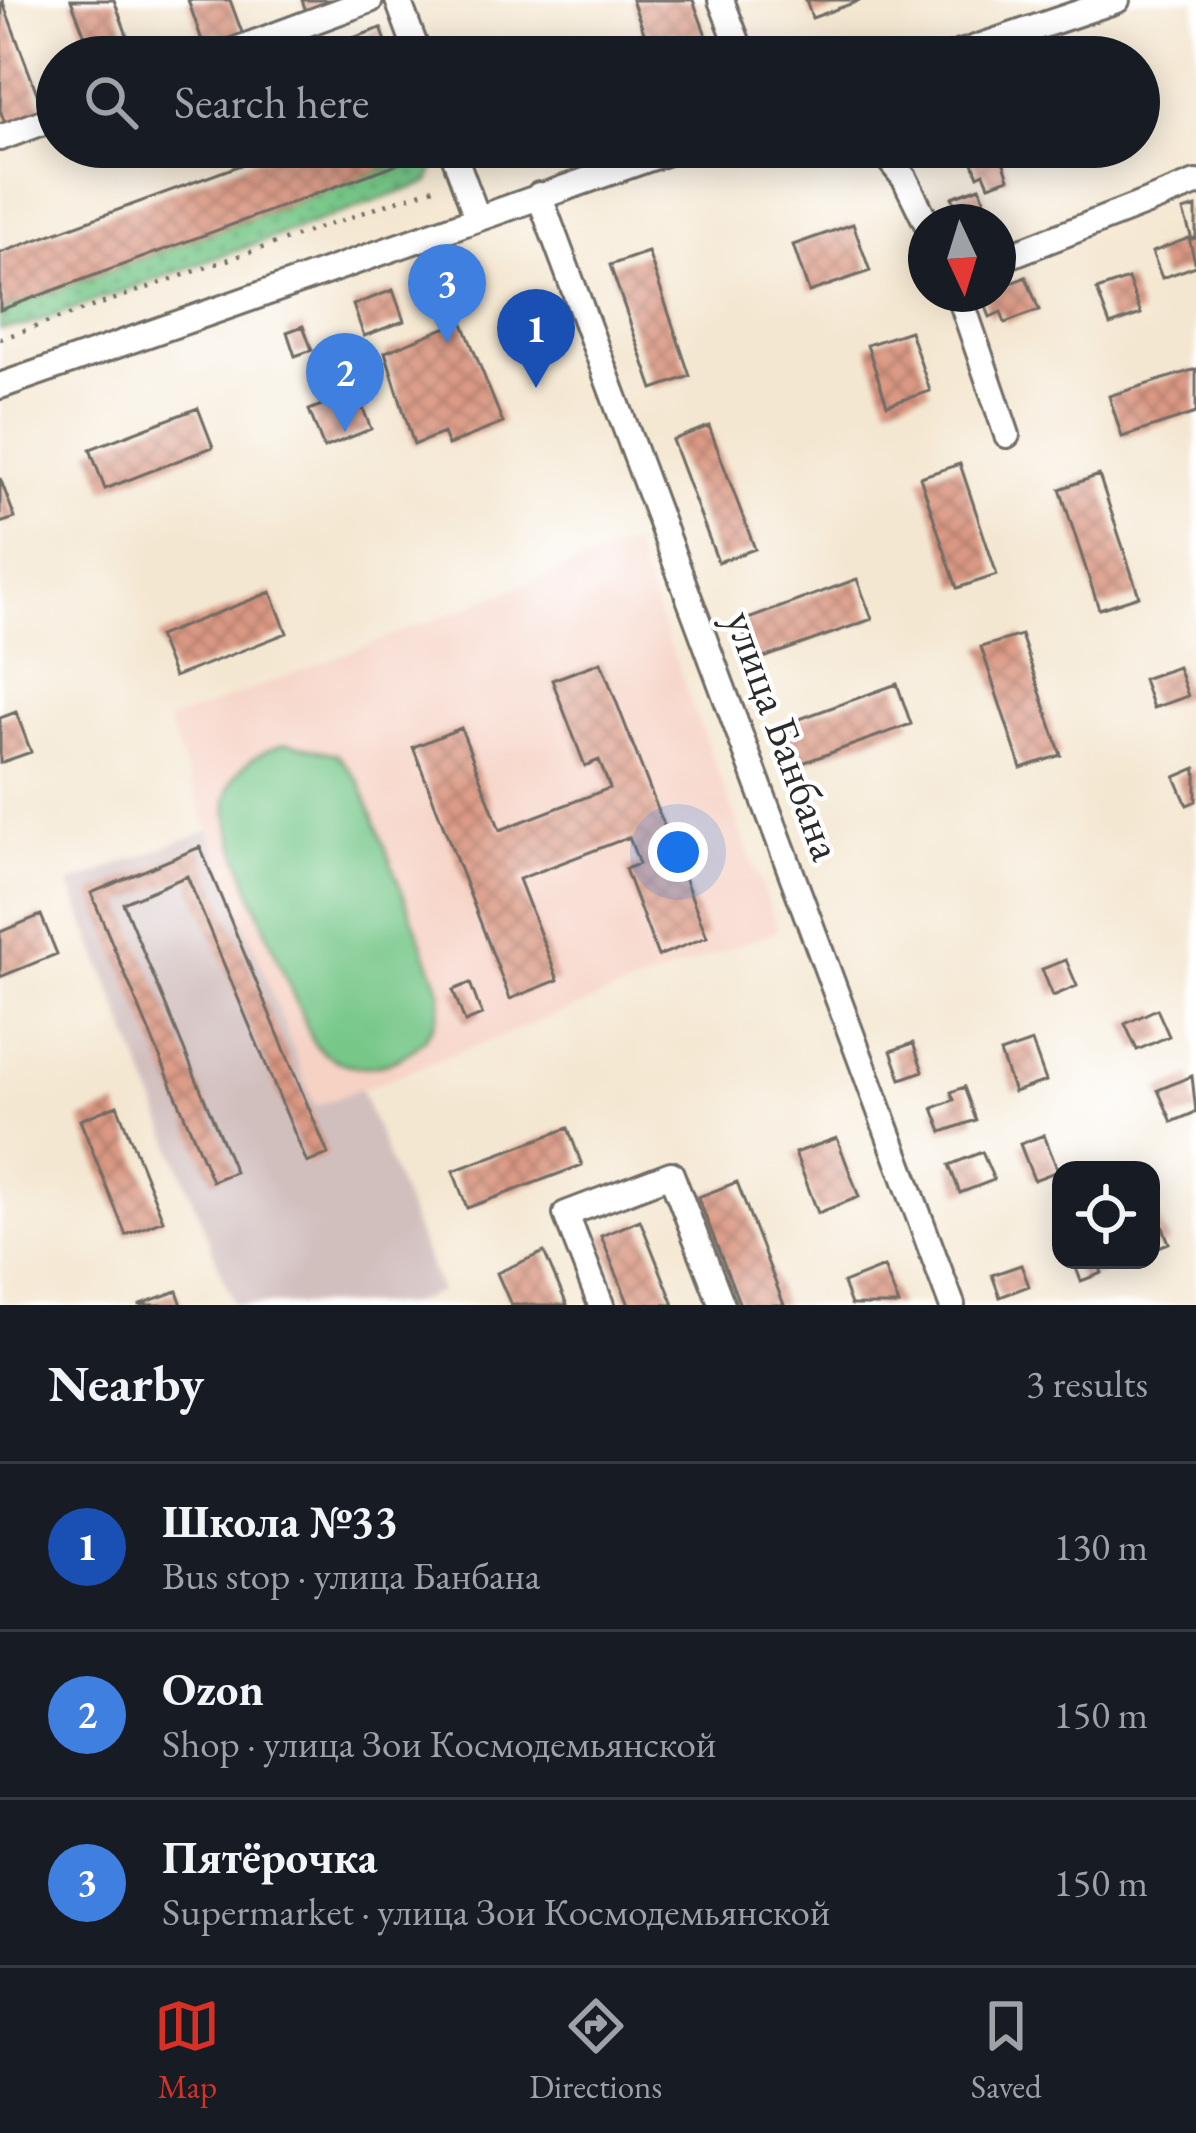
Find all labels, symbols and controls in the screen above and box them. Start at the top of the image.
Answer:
search box [36,36,1160,168]
icon: search [78,69,144,135]
text: Search here [174,73,369,131]
north arrow [908,204,1016,312]
pin: 3 [408,244,486,343]
pin: 1 [497,289,575,388]
pin: 2 [306,333,384,432]
street label: улица Банбана [713,602,857,868]
your location [648,822,708,882]
map controls [1052,1161,1160,1269]
button: locate [1052,1161,1160,1269]
text: Nearby [48,1350,204,1416]
text: 3 results [1026,1358,1148,1409]
text: Школа №33 [162,1492,398,1550]
text: 1 [77,1521,97,1572]
text: 130 m [1054,1521,1148,1572]
text: Bus stop · улица Банбана [162,1550,540,1601]
text: Ozon [162,1660,264,1718]
text: 2 [77,1689,97,1740]
text: 150 m [1054,1689,1148,1740]
text: Shop · улица Зои Космодемьянской [162,1718,716,1769]
text: Пятёрочка [162,1828,377,1886]
text: 3 [77,1857,97,1908]
text: 150 m [1054,1857,1148,1908]
text: Supermarket · улица Зои Космодемьянской [162,1886,830,1937]
tab: Map [154,1993,220,2108]
tab: Directions [529,1993,662,2108]
tab: Saved [971,1993,1042,2108]

